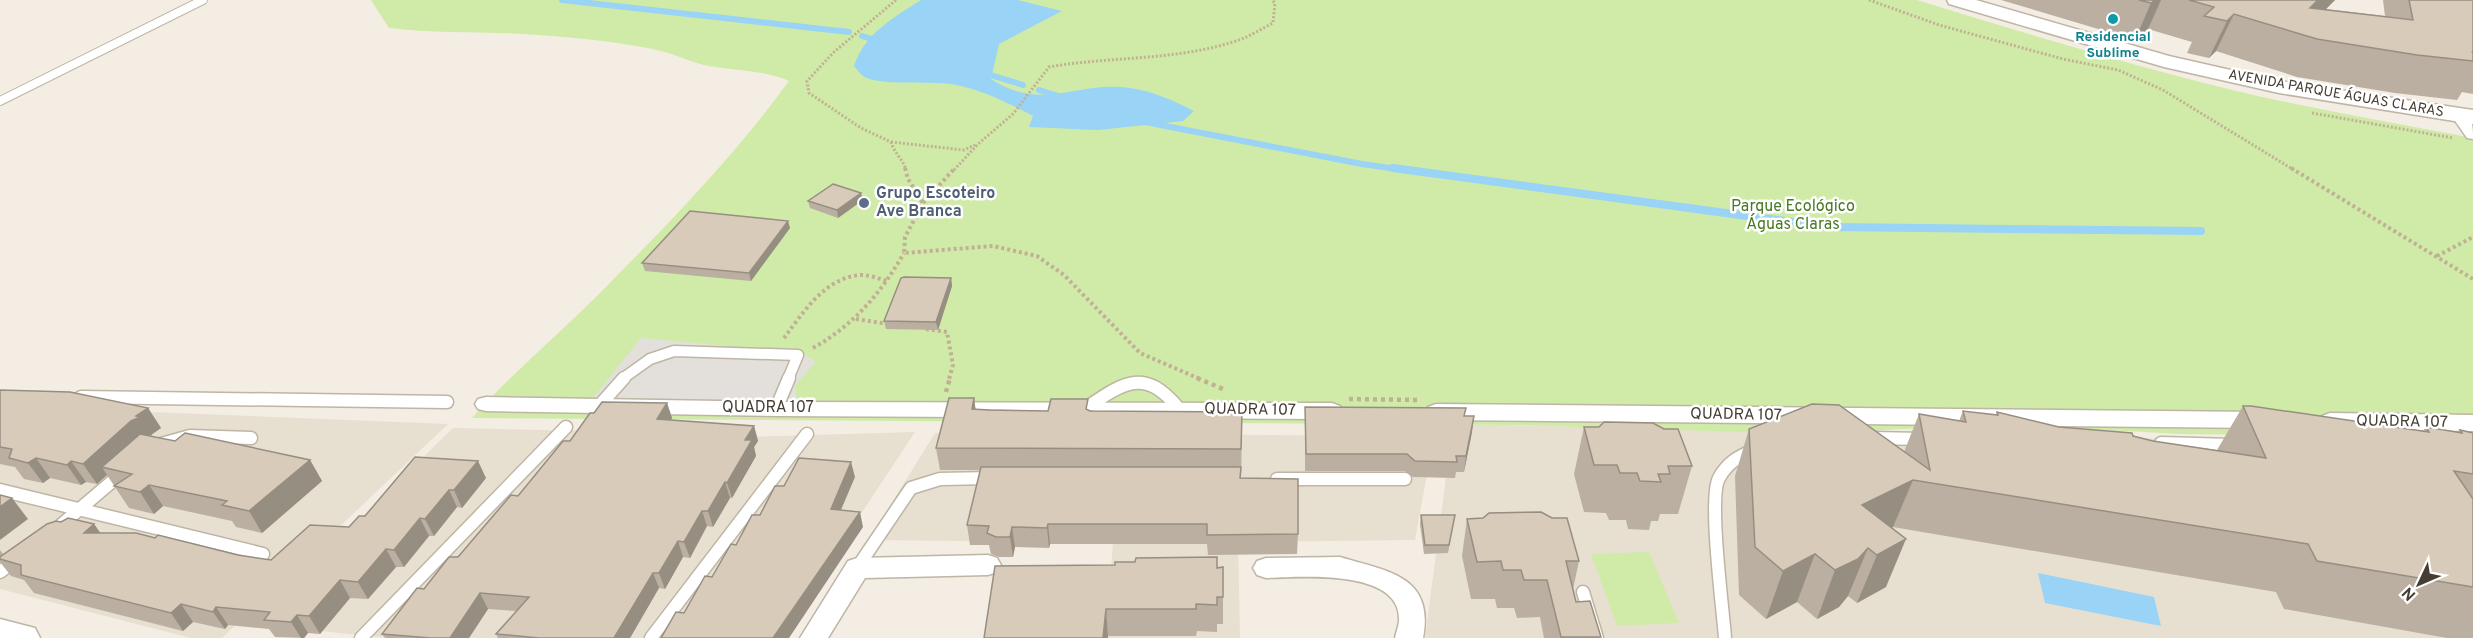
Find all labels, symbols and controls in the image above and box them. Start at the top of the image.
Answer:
marker: Residencial Sublime [2106,12,2120,26]
place label: Residencial Sublime [2075,29,2151,62]
street label: AVENIDA PARQUE ÁGUAS CLARAS [2227,66,2445,121]
place label: Grupo Escoteiro Ave Branca [876,184,995,222]
marker: Grupo Escoteiro Ave Branca [857,196,871,210]
park label: Parque Ecológico Águas Claras [1731,197,1855,235]
street label: QUADRA 107 [722,398,814,418]
street label: QUADRA 107 [1204,399,1296,421]
street label: QUADRA 107 [1690,404,1782,426]
street label: QUADRA 107 [2356,411,2448,433]
north arrow [2389,554,2449,614]
text: N [2398,582,2421,604]

